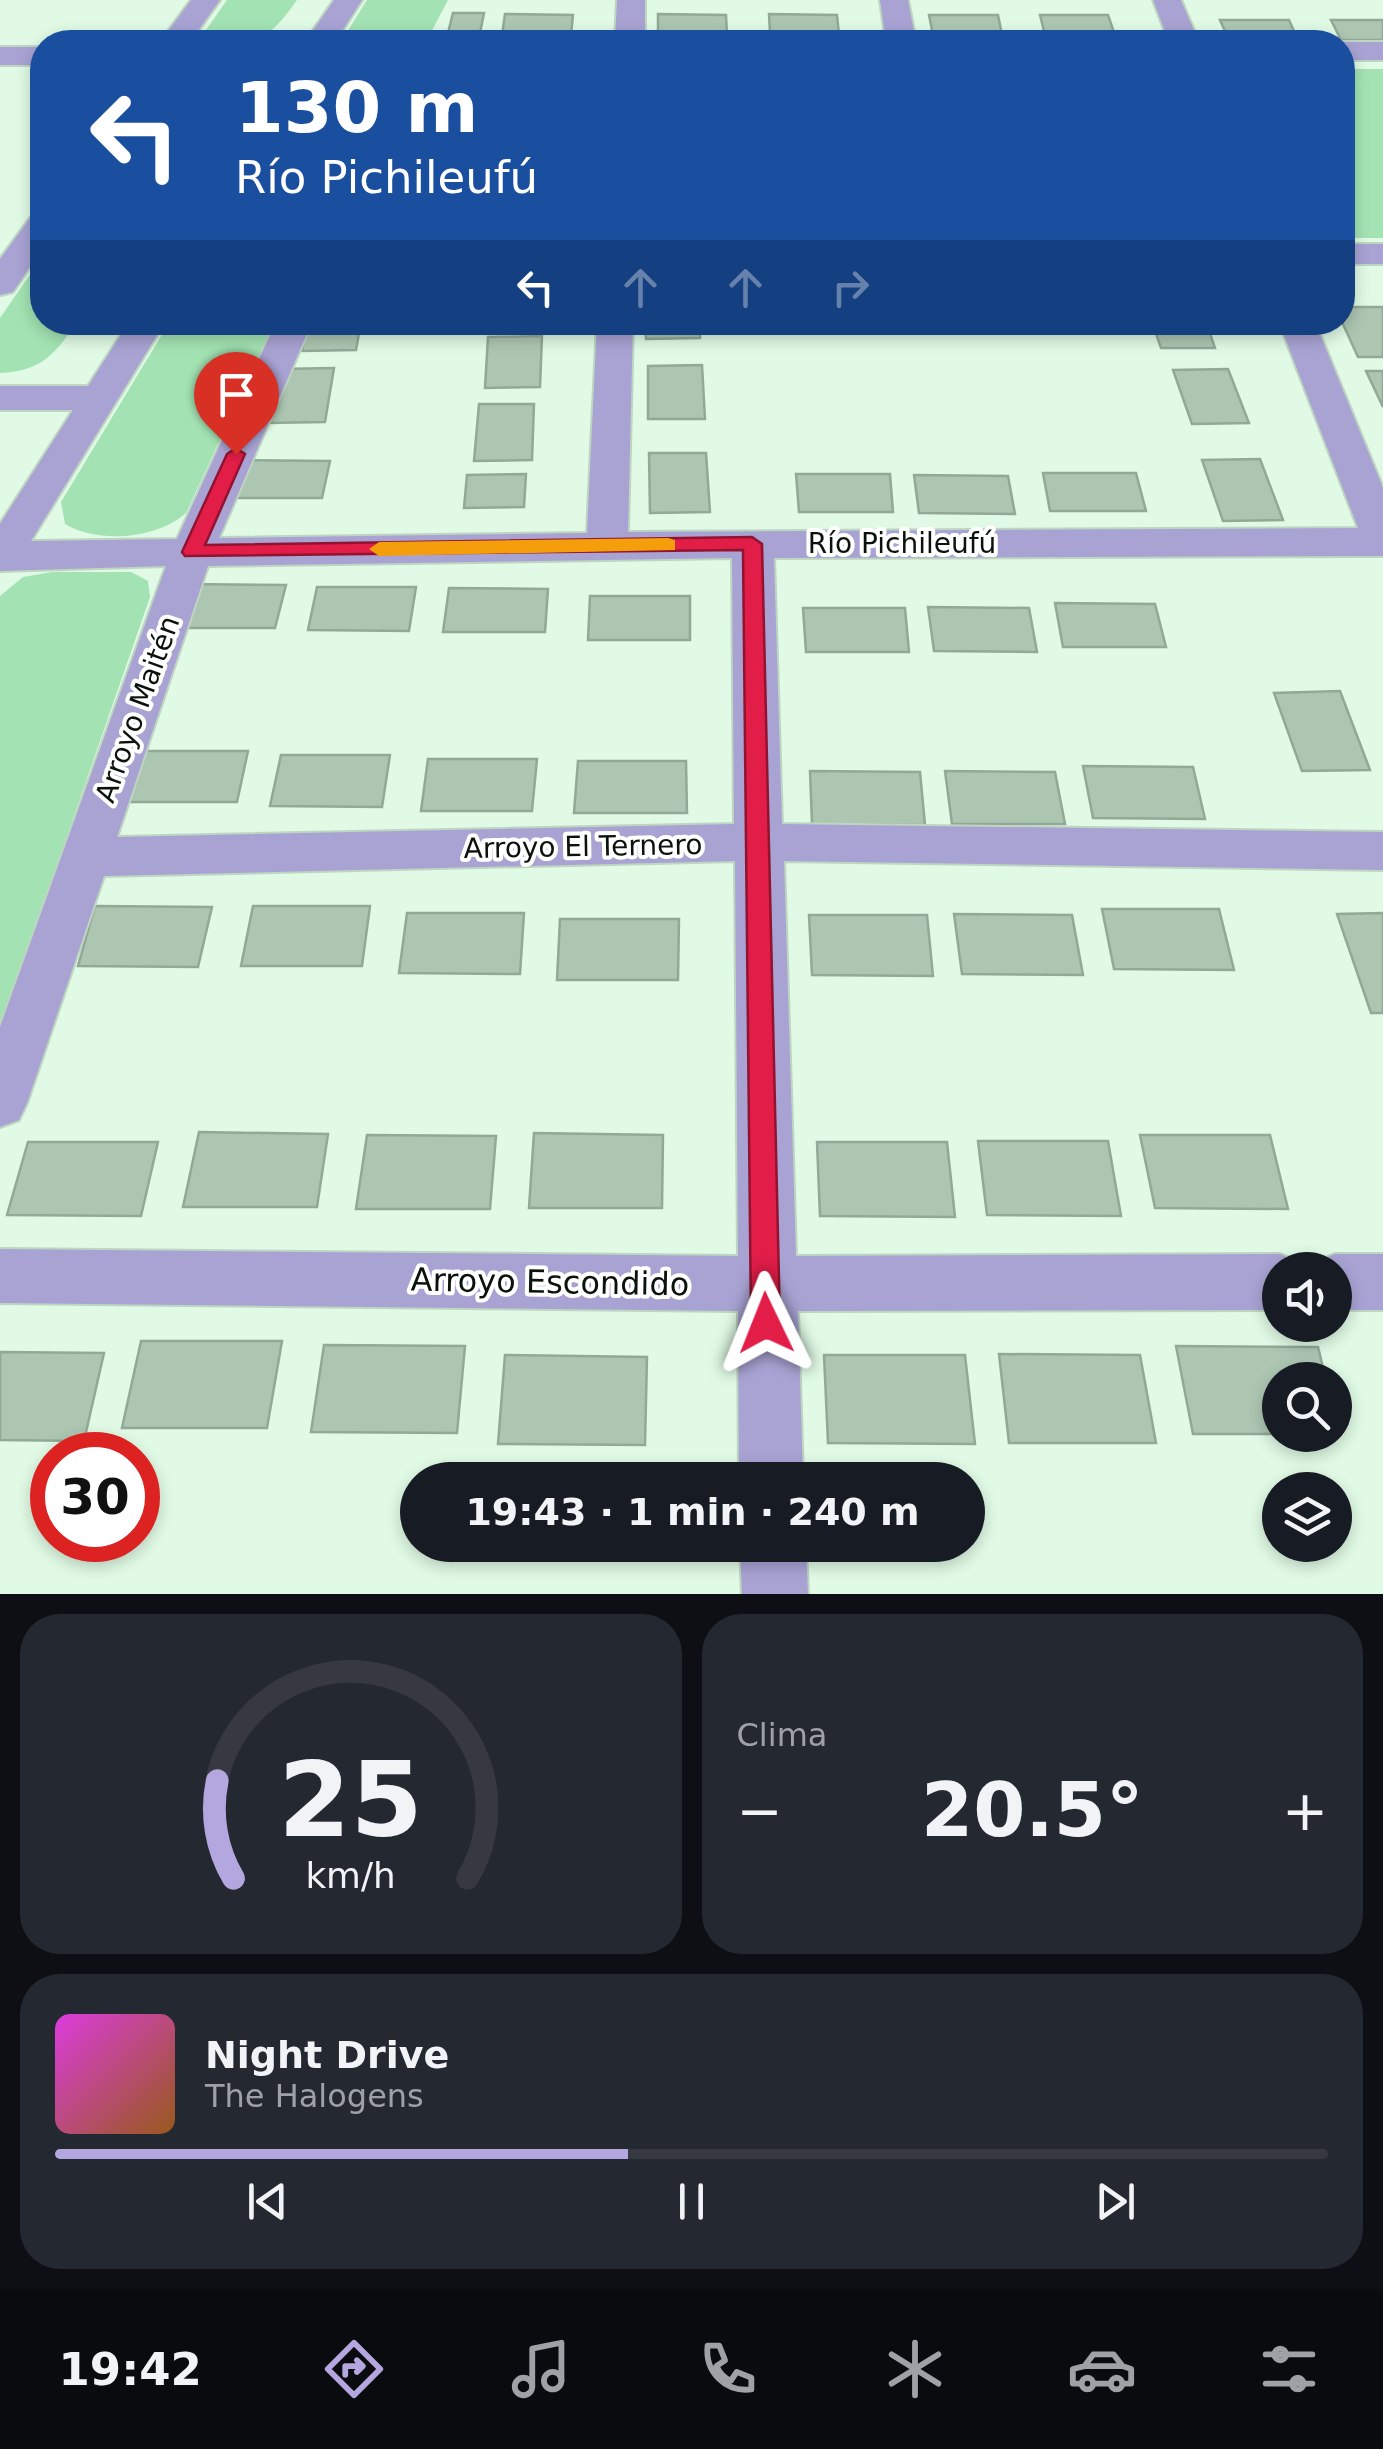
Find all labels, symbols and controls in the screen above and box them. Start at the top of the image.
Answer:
text: 130 m [235,67,478,149]
icon: left [70,70,200,200]
text: Río Pichileufú [235,151,538,204]
icon: left [508,260,563,315]
icon: ahead [613,260,668,315]
icon: ahead [718,260,773,315]
icon: right [823,260,878,315]
pin [194,352,279,455]
icon: arrive [209,367,264,422]
street label: Río Pichileufú [808,527,996,560]
street label: Arroyo Maitén [88,612,186,807]
street label: Arroyo El Ternero [463,828,703,865]
map controls [1262,1252,1352,1562]
button: sound [1262,1252,1352,1342]
street label: Arroyo Escondido [410,1261,690,1303]
position arrow [714,1271,818,1375]
button: search [1262,1362,1352,1452]
speed limit sign: 30 [30,1432,160,1562]
button: layers [1262,1472,1352,1562]
text: 19:43 · 1 min · 240 m [465,1490,920,1534]
text: Clima [737,1716,827,1754]
text: 25 [278,1739,423,1861]
text: 20.5° [921,1766,1144,1854]
text: − [737,1779,783,1843]
text: + [1282,1779,1328,1843]
text: km/h [306,1855,396,1896]
text: Night Drive [205,2033,449,2077]
text: The Halogens [205,2077,424,2115]
icon: previous [240,2174,295,2229]
icon: pause [664,2174,719,2229]
icon: next [1088,2174,1143,2229]
icon: directions [319,2334,389,2404]
icon: music [506,2334,576,2404]
icon: phone [693,2334,763,2404]
icon: climate [880,2334,950,2404]
icon: car [1067,2334,1137,2404]
icon: filters [1254,2334,1324,2404]
text: 19:42 [59,2343,202,2396]

